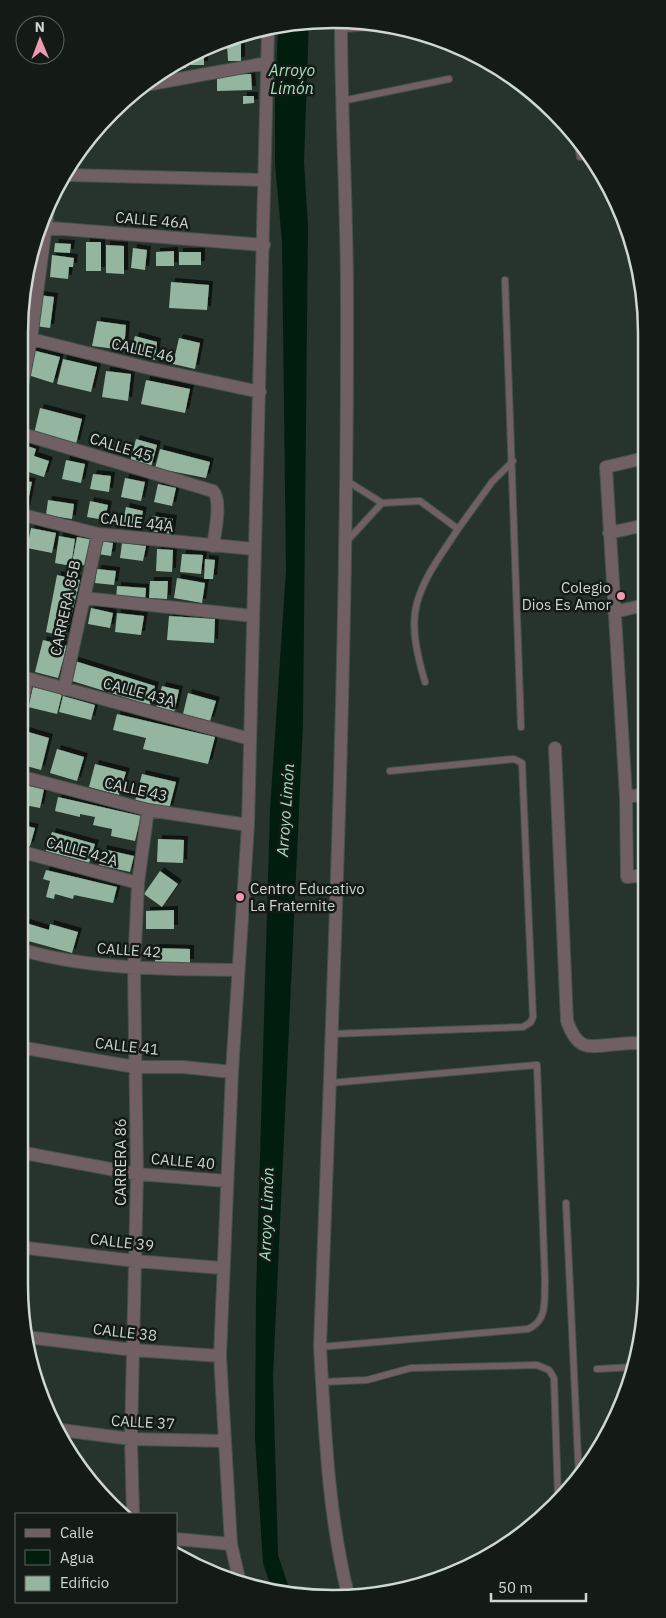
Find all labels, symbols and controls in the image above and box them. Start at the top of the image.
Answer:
north arrow [15,15,65,65]
text: N [35,18,45,36]
water label: Arroyo Limón [268,60,315,98]
street label: CALLE 46A [114,207,190,233]
street label: CALLE 46 [110,334,176,366]
street label: CALLE 45 [88,429,154,465]
street label: CALLE 44A [99,508,175,536]
street label: CARRERA 85B [46,558,84,658]
place label: Colegio Dios Es Amor [522,578,611,614]
marker: Colegio Dios Es Amor [615,590,627,602]
street label: CALLE 43A [101,673,177,711]
water label: Arroyo Limón [272,763,298,858]
street label: CALLE 43 [103,773,169,805]
street label: CALLE 42A [44,832,120,870]
place label: Centro Educativo La Fraternite [250,879,365,915]
marker: Centro Educativo La Fraternite [234,891,246,903]
street label: CALLE 42 [96,938,162,962]
street label: CALLE 41 [94,1033,160,1059]
street label: CARRERA 86 [111,1118,130,1206]
street label: CALLE 40 [150,1149,216,1173]
water label: Arroyo Limón [254,1167,278,1262]
street label: CALLE 39 [89,1229,155,1255]
street label: CALLE 38 [92,1319,158,1345]
street label: CALLE 37 [110,1411,176,1433]
legend [15,1513,178,1603]
text: Calle [60,1523,94,1542]
text: Agua [60,1548,94,1567]
scale bar [491,1570,586,1602]
text: Edificio [60,1573,109,1592]
text: 50 m [498,1578,533,1597]

